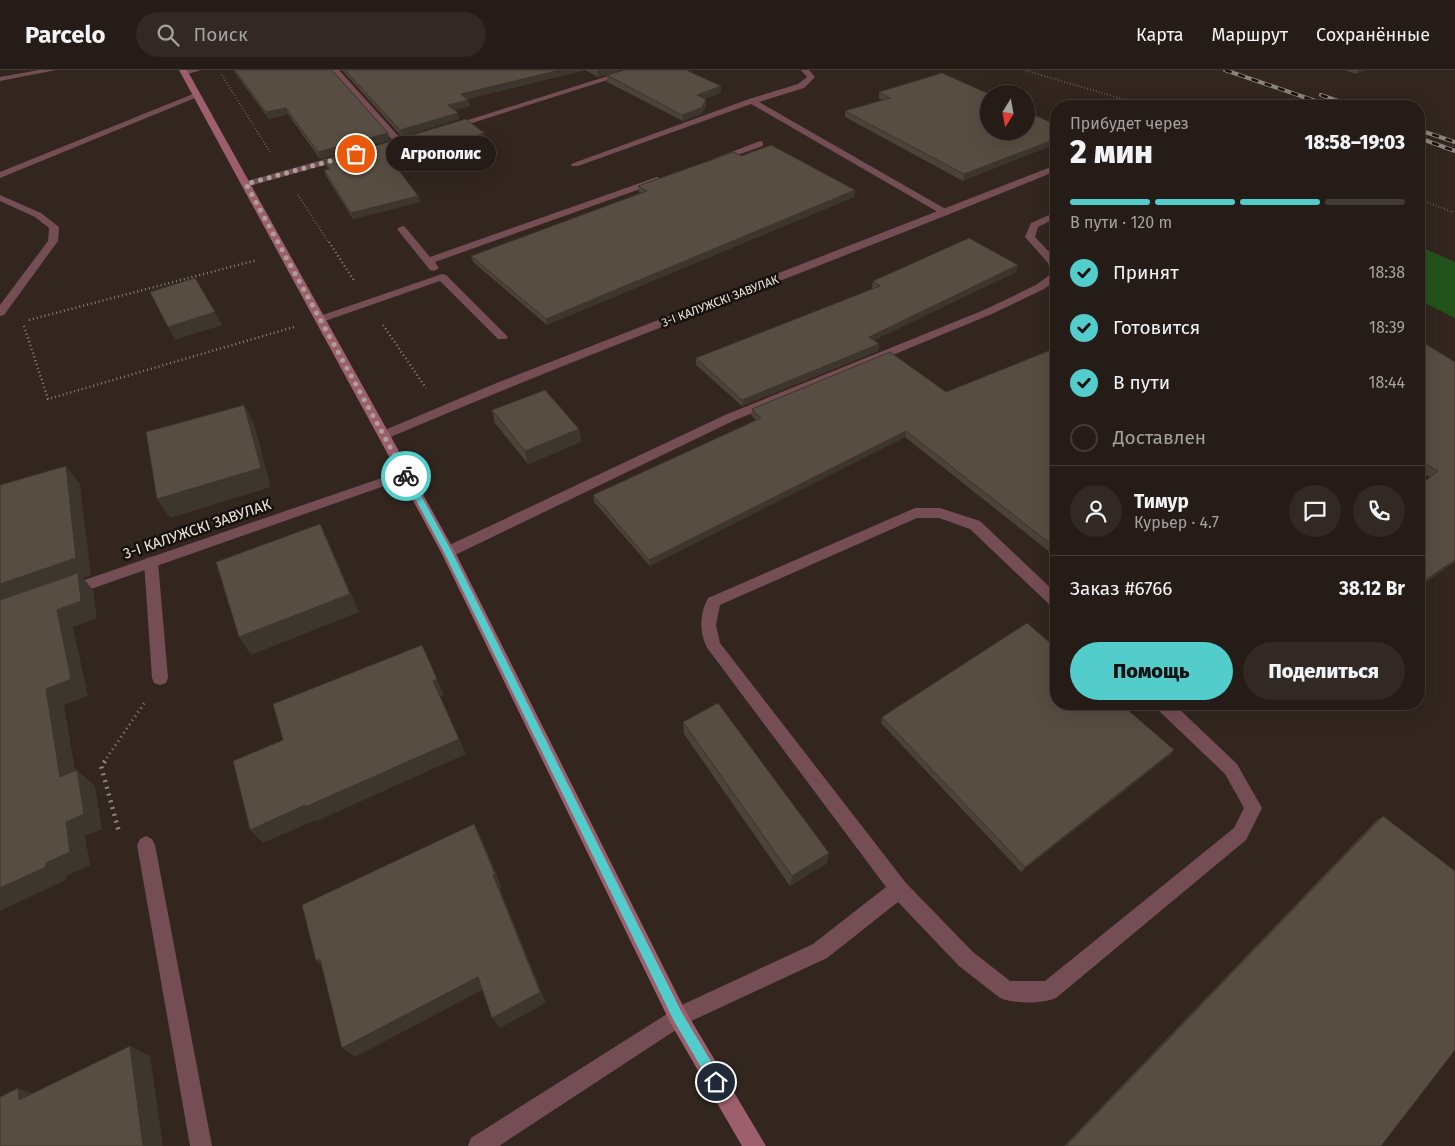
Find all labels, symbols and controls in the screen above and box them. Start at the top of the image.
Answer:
search box [136,12,486,57]
text: Parcelo [25,21,106,49]
icon: search [154,21,182,49]
text: Поиск [194,23,248,46]
text: Карта [1136,24,1184,46]
text: Маршрут [1212,24,1288,46]
text: Сохранённые [1316,24,1430,46]
north arrow [980,85,1035,140]
map controls [980,85,1035,140]
text: Прибудет через [1070,114,1189,133]
text: 18:58–19:03 [1304,131,1405,154]
pin [335,133,377,175]
text: 2 мин [1070,133,1153,171]
callout: Агрополис [386,136,496,172]
icon: bag [342,140,370,168]
text: Агрополис [401,144,481,163]
text: В пути · 120 m [1070,213,1172,232]
icon: check [1070,259,1098,287]
text: Принят [1113,261,1179,284]
text: 18:38 [1368,263,1405,282]
street label: 3-І КАЛУЖСКІ ЗАВУЛАК [660,272,780,330]
icon: check [1070,314,1098,342]
text: Готовится [1113,316,1200,339]
text: 18:39 [1369,318,1405,337]
icon: check [1070,369,1098,397]
text: В пути [1113,371,1170,394]
text: 18:44 [1368,373,1405,392]
text: Доставлен [1113,426,1206,449]
courier [381,451,431,501]
icon: bike [392,462,420,490]
button: person [1070,485,1122,537]
button: chat [1289,485,1341,537]
button: phone [1353,485,1405,537]
text: Тимур [1134,490,1189,513]
street label: 3-І КАЛУЖСКІ ЗАВУЛАК [121,495,273,563]
text: Курьер · 4.7 [1134,513,1219,532]
text: Заказ #6766 [1070,577,1172,600]
text: 38.12 Br [1339,577,1405,600]
button: Помощь [1070,642,1233,700]
button: Поделиться [1243,642,1405,700]
pin [695,1061,737,1103]
icon: home [702,1068,730,1096]

